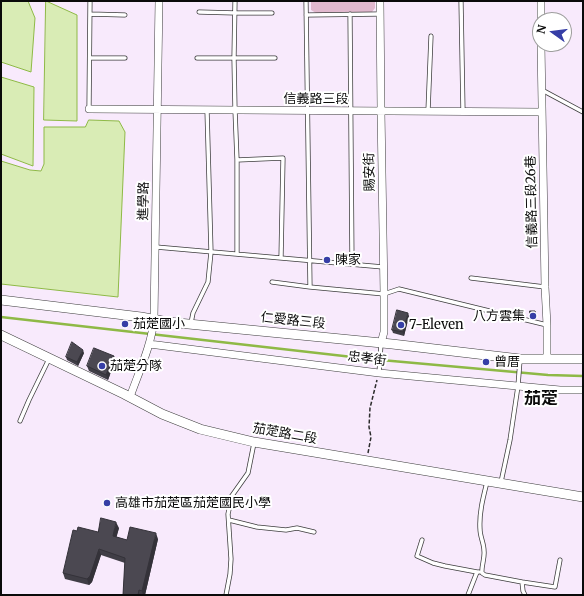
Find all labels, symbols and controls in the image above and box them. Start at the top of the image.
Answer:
north arrow [532,12,572,52]
text: N [533,23,549,35]
street label: 信義路三段 [284,91,348,107]
street label: 賜安街 [362,152,378,192]
street label: 信義路三段26巷 [523,155,541,249]
street label: 進學路 [136,181,152,221]
place label: 陳家 [335,252,361,268]
marker: 陳家 [322,255,332,265]
place label: 八方雲集 [473,308,525,324]
street label: 仁愛路三段 [260,310,326,332]
marker: 八方雲集 [528,311,538,321]
place label: 茄萣國小 [133,316,185,332]
place label: 7-Eleven [409,317,464,333]
marker: 茄萣國小 [120,319,130,329]
marker: 7-Eleven [396,320,406,330]
street label: 忠孝街 [347,349,387,369]
place label: 曾厝 [494,354,520,370]
marker: 曾厝 [481,357,491,367]
place label: 茄萣分隊 [110,358,162,374]
marker: 茄萣分隊 [97,361,107,371]
district label: 茄萣 [524,389,558,409]
street label: 茄萣路二段 [252,421,318,447]
place label: 高雄市茄萣區茄萣國民小學 [115,495,271,511]
marker: 高雄市茄萣區茄萣國民小學 [102,498,112,508]

